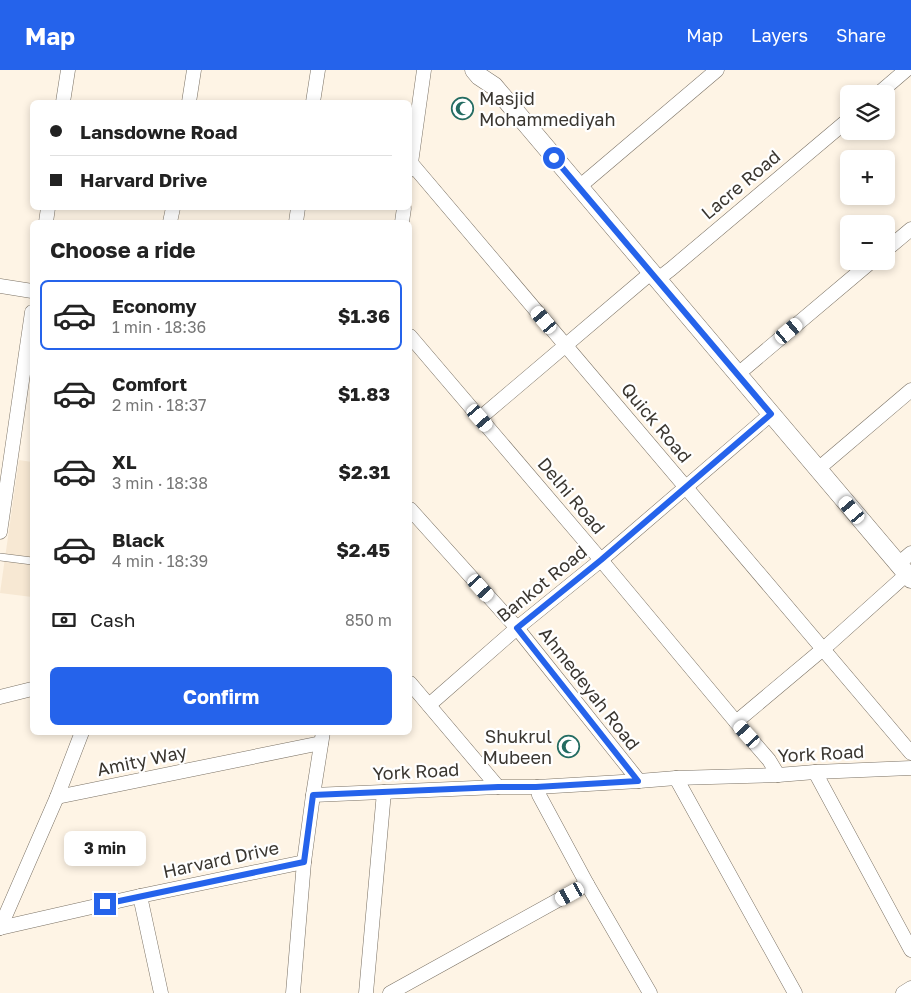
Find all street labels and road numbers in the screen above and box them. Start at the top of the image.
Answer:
street label: Lacre Road [696,145,784,224]
street label: Quick Road [617,378,697,467]
street label: Delhi Road [533,453,610,538]
street label: Bankot Road [492,540,591,626]
street label: Ahmedeyah Road [535,622,645,754]
street label: Amity Way [95,740,189,780]
street label: York Road [777,740,865,766]
street label: York Road [372,758,460,784]
street label: Harvard Drive [161,836,281,882]

